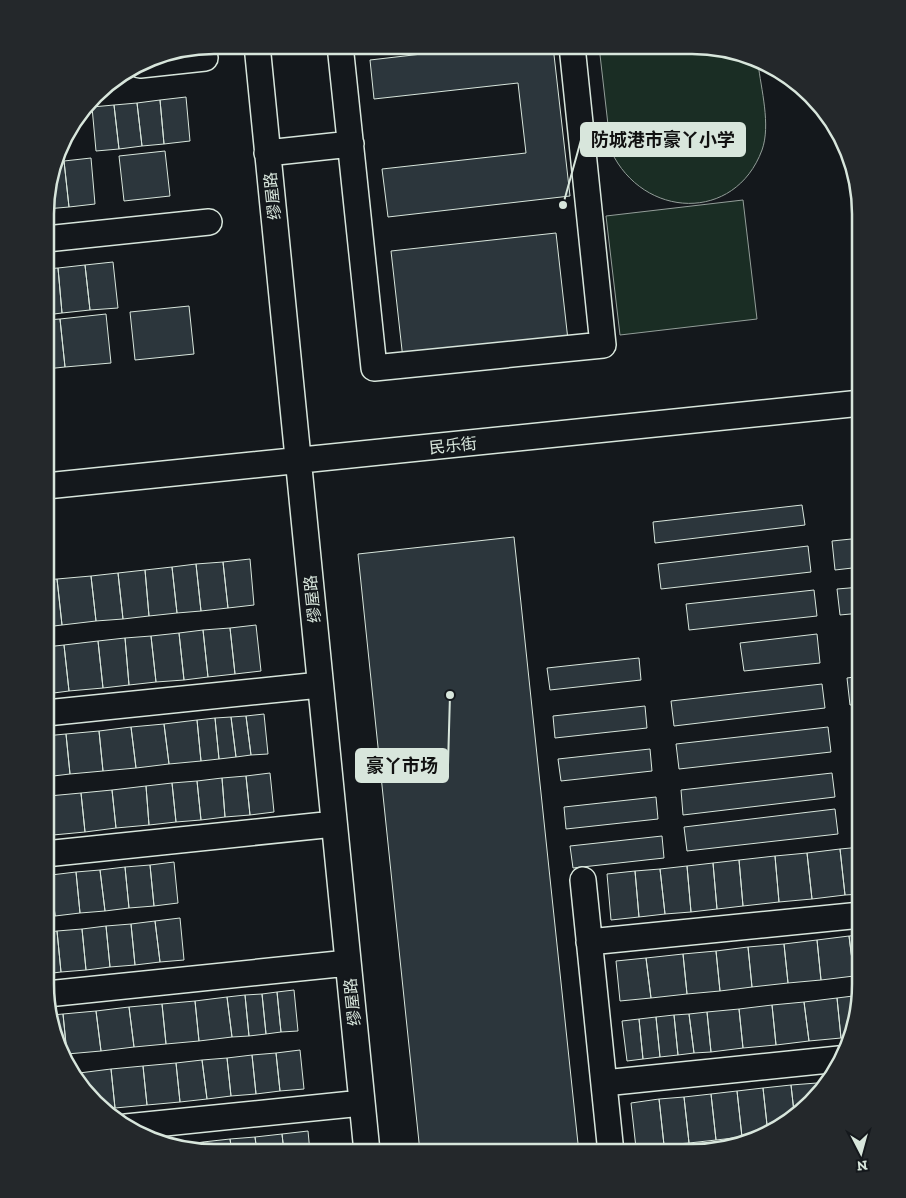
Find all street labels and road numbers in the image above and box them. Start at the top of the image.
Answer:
street label: 缪屋路 [261,171,284,221]
street label: 民乐街 [428,434,478,457]
street label: 缪屋路 [301,574,324,624]
street label: 缪屋路 [341,977,364,1027]

